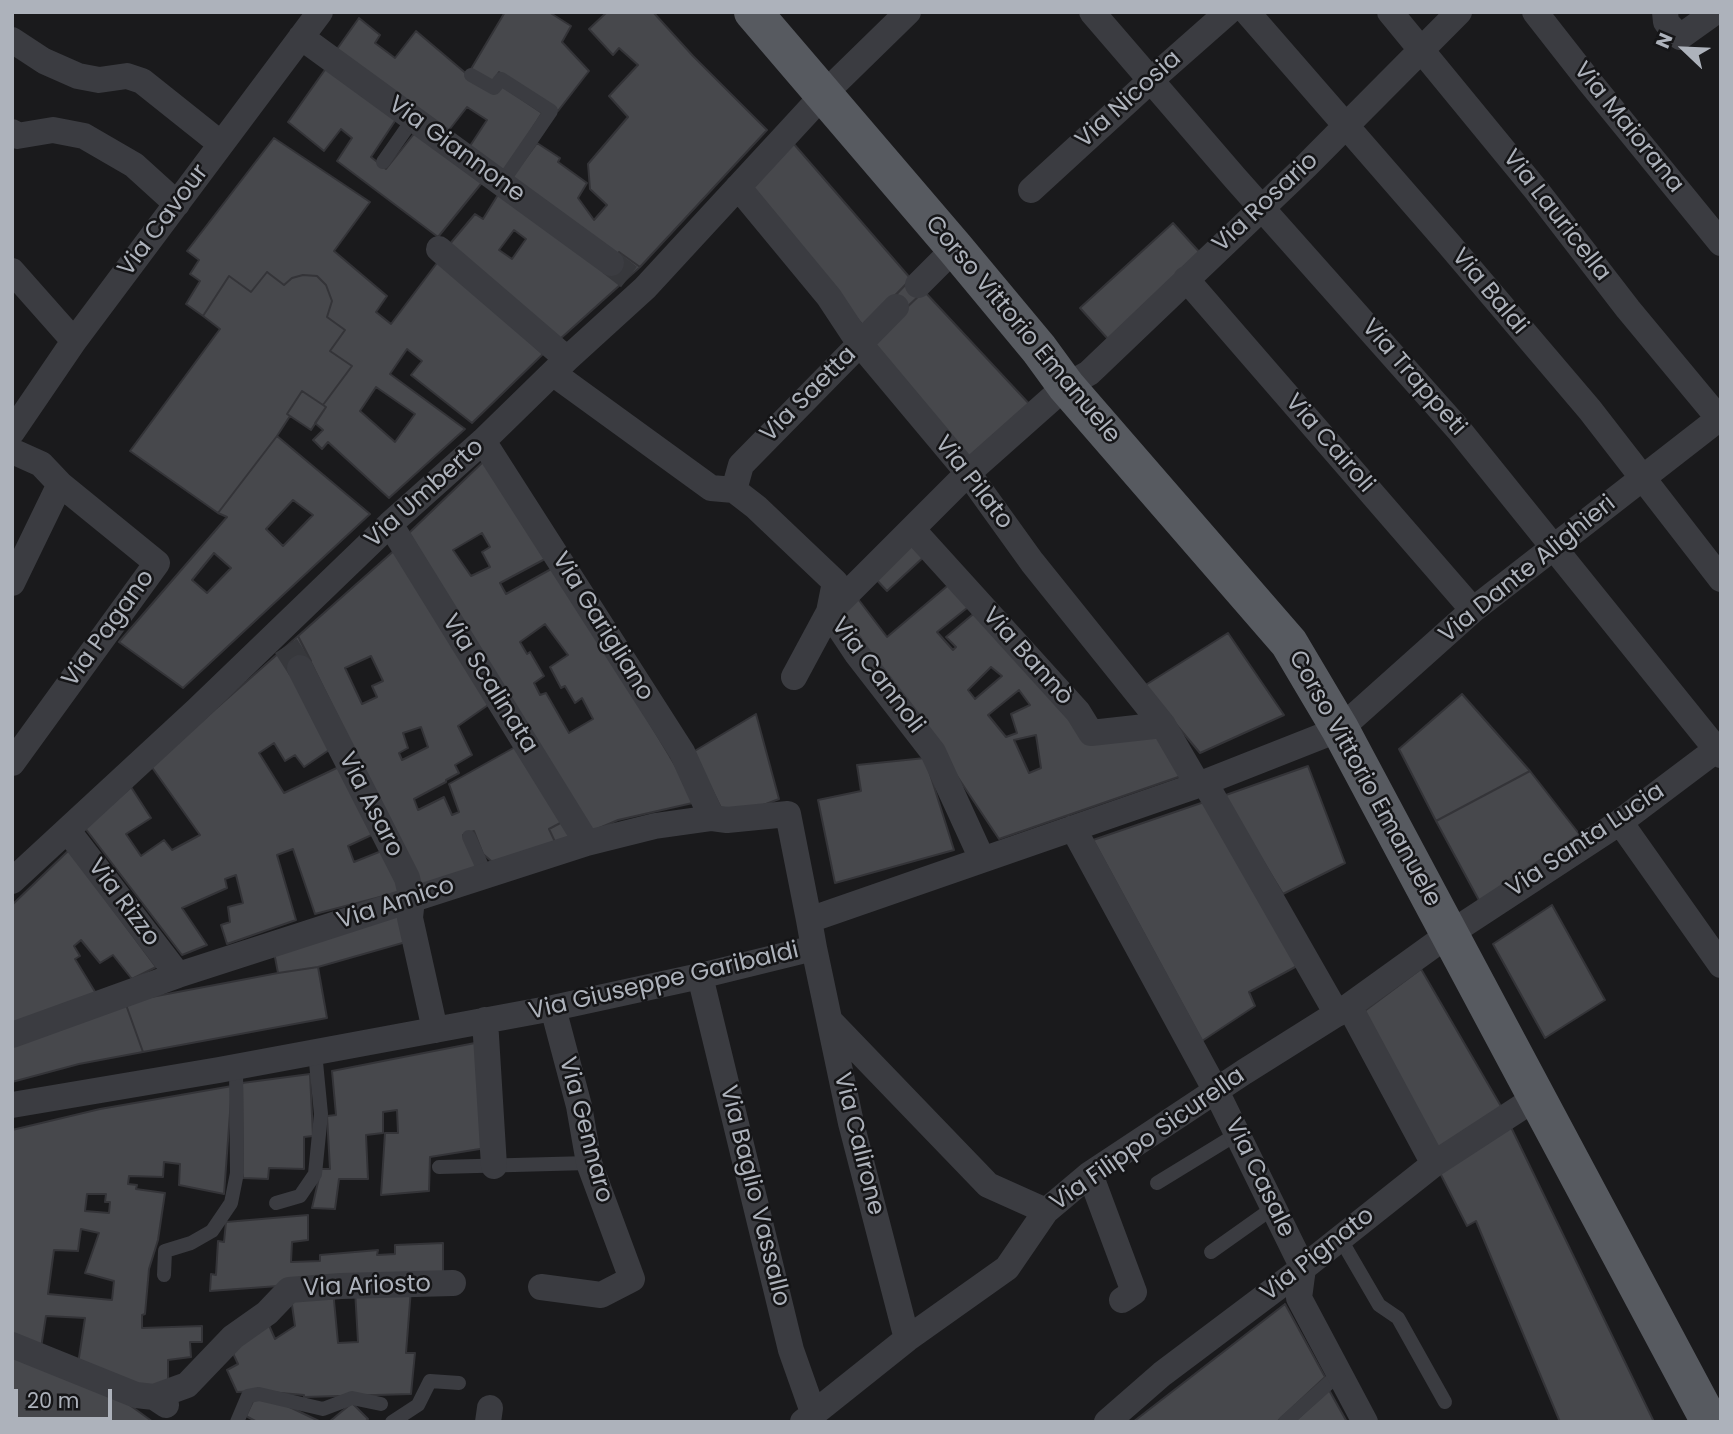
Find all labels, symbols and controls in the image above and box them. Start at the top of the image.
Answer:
north arrow [1649,14,1719,84]
text: N [1649,29,1679,52]
street label: Via Nicosia [1070,45,1188,155]
street label: Via Maiorana [1567,57,1689,199]
street label: Via Giannone [382,91,530,209]
street label: Via Lauricella [1496,144,1616,288]
street label: Via Rosario [1207,147,1325,259]
street label: Via Cavour [113,159,215,283]
street label: Corso Vittorio Emanuele [918,210,1126,450]
street label: Via Baldi [1445,243,1533,341]
street label: Via Trappeti [1355,314,1471,442]
street label: Via Saetta [755,341,863,449]
street label: Via Cairoli [1278,389,1380,499]
street label: Via Pilato [928,430,1018,536]
street label: Via Umberto [360,433,490,555]
street label: Via Dante Alighieri [1434,490,1622,650]
street label: Via Garigliano [545,548,659,706]
street label: Via Pagano [57,565,161,693]
street label: Via Bannò [976,602,1078,712]
street label: Via Scalinata [435,609,543,759]
street label: Via Cannoli [824,612,930,740]
street label: Corso Vittorio Emanuele [1282,646,1446,912]
street label: Via Asaro [331,748,409,862]
street label: Via Santa Lucia [1502,778,1670,904]
street label: Via Rizzo [81,853,165,953]
street label: Via Amico [334,872,458,936]
street label: Via Giuseppe Garibaldi [526,937,802,1027]
street label: Via Gennaro [552,1054,618,1206]
street label: Via Filippo Sicurella [1045,1062,1251,1218]
street label: Via Calirone [826,1070,890,1218]
street label: Via Baglio Vassallo [713,1083,795,1309]
street label: Via Casale [1218,1114,1300,1242]
street label: Via Pignato [1255,1202,1381,1308]
street label: Via Ariosto [303,1270,431,1304]
scale bar [18,1374,116,1418]
text: 20 m [27,1386,80,1415]

